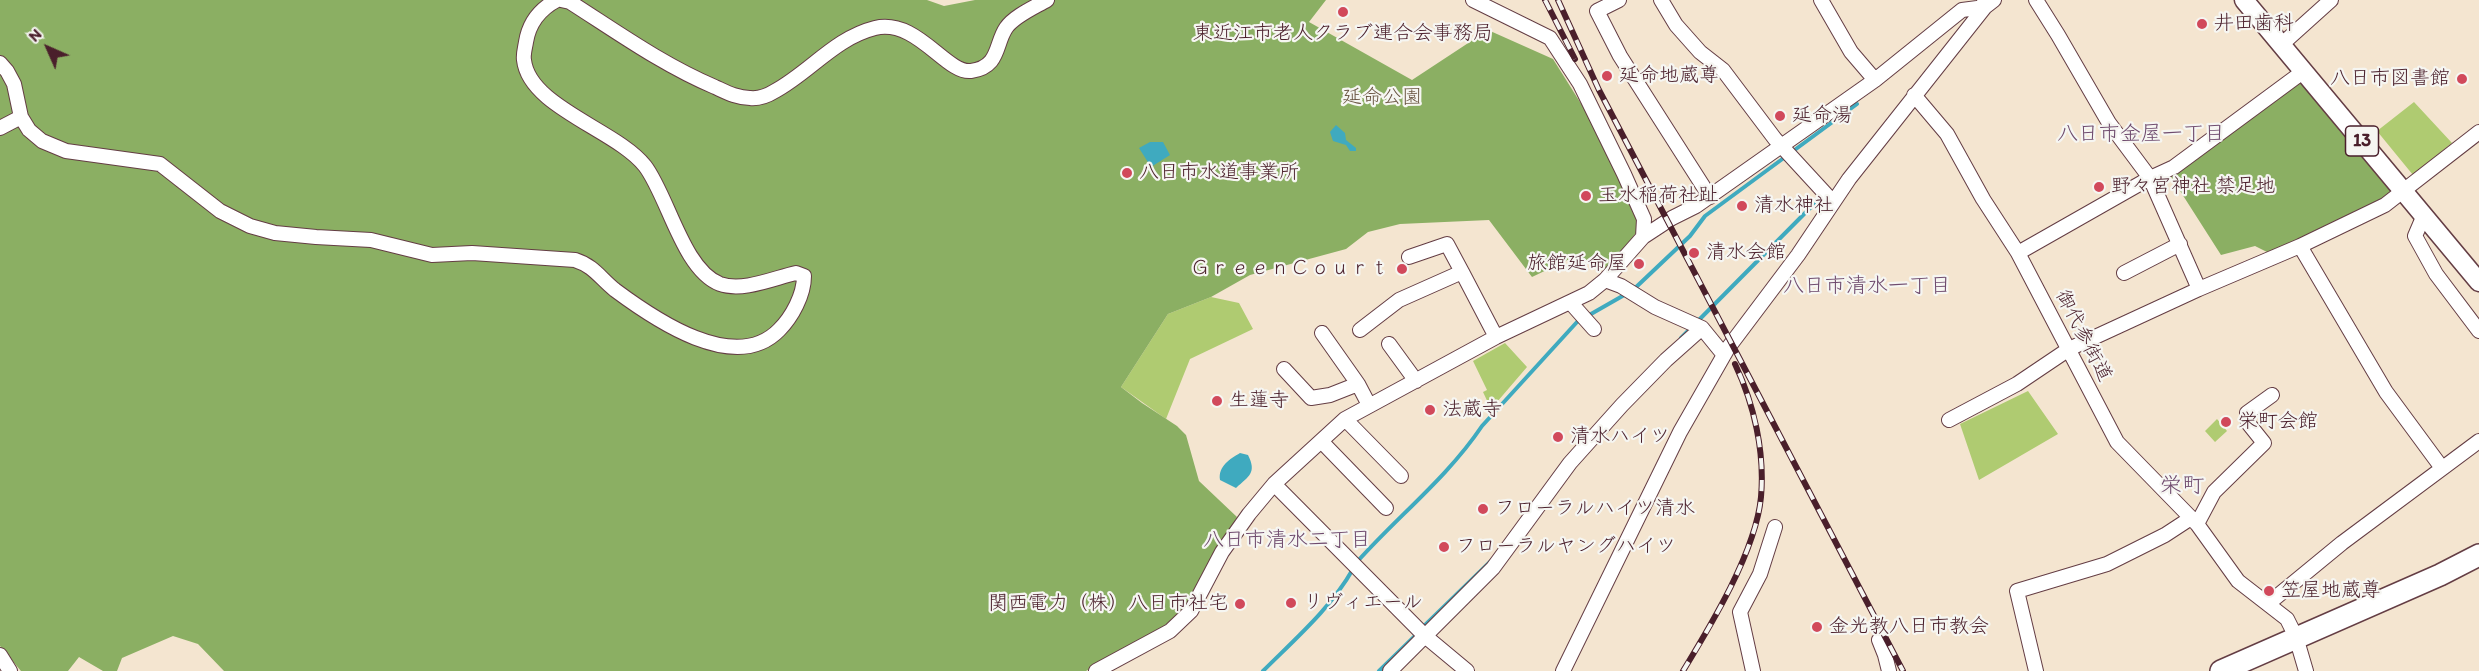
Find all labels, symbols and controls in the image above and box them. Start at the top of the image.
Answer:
marker: 東近江市老人クラブ連合会事務局 [1336,5,1350,19]
place label: 井田歯科 [2214,12,2294,36]
marker: 井田歯科 [2195,17,2209,31]
north arrow [18,18,78,78]
place label: 東近江市老人クラブ連合会事務局 [1193,22,1493,46]
text: N [24,24,45,45]
place label: 延命地蔵尊 [1619,64,1719,88]
place label: 八日市図書館 [2330,67,2450,91]
marker: 延命地蔵尊 [1600,69,1614,83]
marker: 八日市図書館 [2455,72,2469,86]
park label: 延命公園 [1342,86,1422,110]
place label: 延命湯 [1792,104,1852,128]
marker: 延命湯 [1773,109,1787,123]
district label: 八日市金屋一丁目 [2057,122,2225,148]
road number: 13 [2346,126,2378,156]
place label: 八日市水道事業所 [1139,161,1299,185]
marker: 八日市水道事業所 [1120,166,1134,180]
place label: 野々宮神社 禁足地 [2111,175,2275,199]
marker: 野々宮神社 禁足地 [2092,180,2106,194]
place label: 玉水稲荷社趾 [1598,184,1718,208]
marker: 玉水稲荷社趾 [1579,189,1593,203]
place label: 清水神社 [1754,194,1834,218]
marker: 清水神社 [1735,199,1749,213]
place label: 清水会館 [1706,241,1786,265]
marker: 清水会館 [1687,246,1701,260]
place label: 旅館延命屋 [1527,252,1627,276]
place label: ＧｒｅｅｎＣｏｕｒｔ [1190,257,1390,281]
marker: 旅館延命屋 [1632,257,1646,271]
marker: ＧｒｅｅｎＣｏｕｒｔ [1395,262,1409,276]
district label: 八日市清水一丁目 [1783,274,1951,300]
street label: 御代参街道 [2050,286,2116,386]
place label: 生蓮寺 [1229,389,1289,413]
marker: 生蓮寺 [1210,394,1224,408]
place label: 法蔵寺 [1442,398,1502,422]
marker: 法蔵寺 [1423,403,1437,417]
place label: 栄町会館 [2238,410,2318,434]
marker: 栄町会館 [2219,415,2233,429]
place label: 清水ハイツ [1570,425,1670,449]
marker: 清水ハイツ [1551,430,1565,444]
district label: 栄町 [2160,473,2204,499]
place label: フローラルハイツ清水 [1495,497,1695,521]
marker: フローラルハイツ清水 [1476,502,1490,516]
district label: 八日市清水二丁目 [1203,528,1371,554]
place label: フローラルヤングハイツ [1456,535,1676,559]
marker: フローラルヤングハイツ [1437,540,1451,554]
place label: 笠屋地蔵尊 [2281,579,2381,603]
marker: 笠屋地蔵尊 [2262,584,2276,598]
place label: リヴィエール [1303,591,1423,615]
place label: 関西電力（株）八日市社宅 [988,592,1228,616]
marker: リヴィエール [1284,596,1298,610]
marker: 関西電力（株）八日市社宅 [1233,597,1247,611]
place label: 金光教八日市教会 [1829,615,1989,639]
marker: 金光教八日市教会 [1810,620,1824,634]

